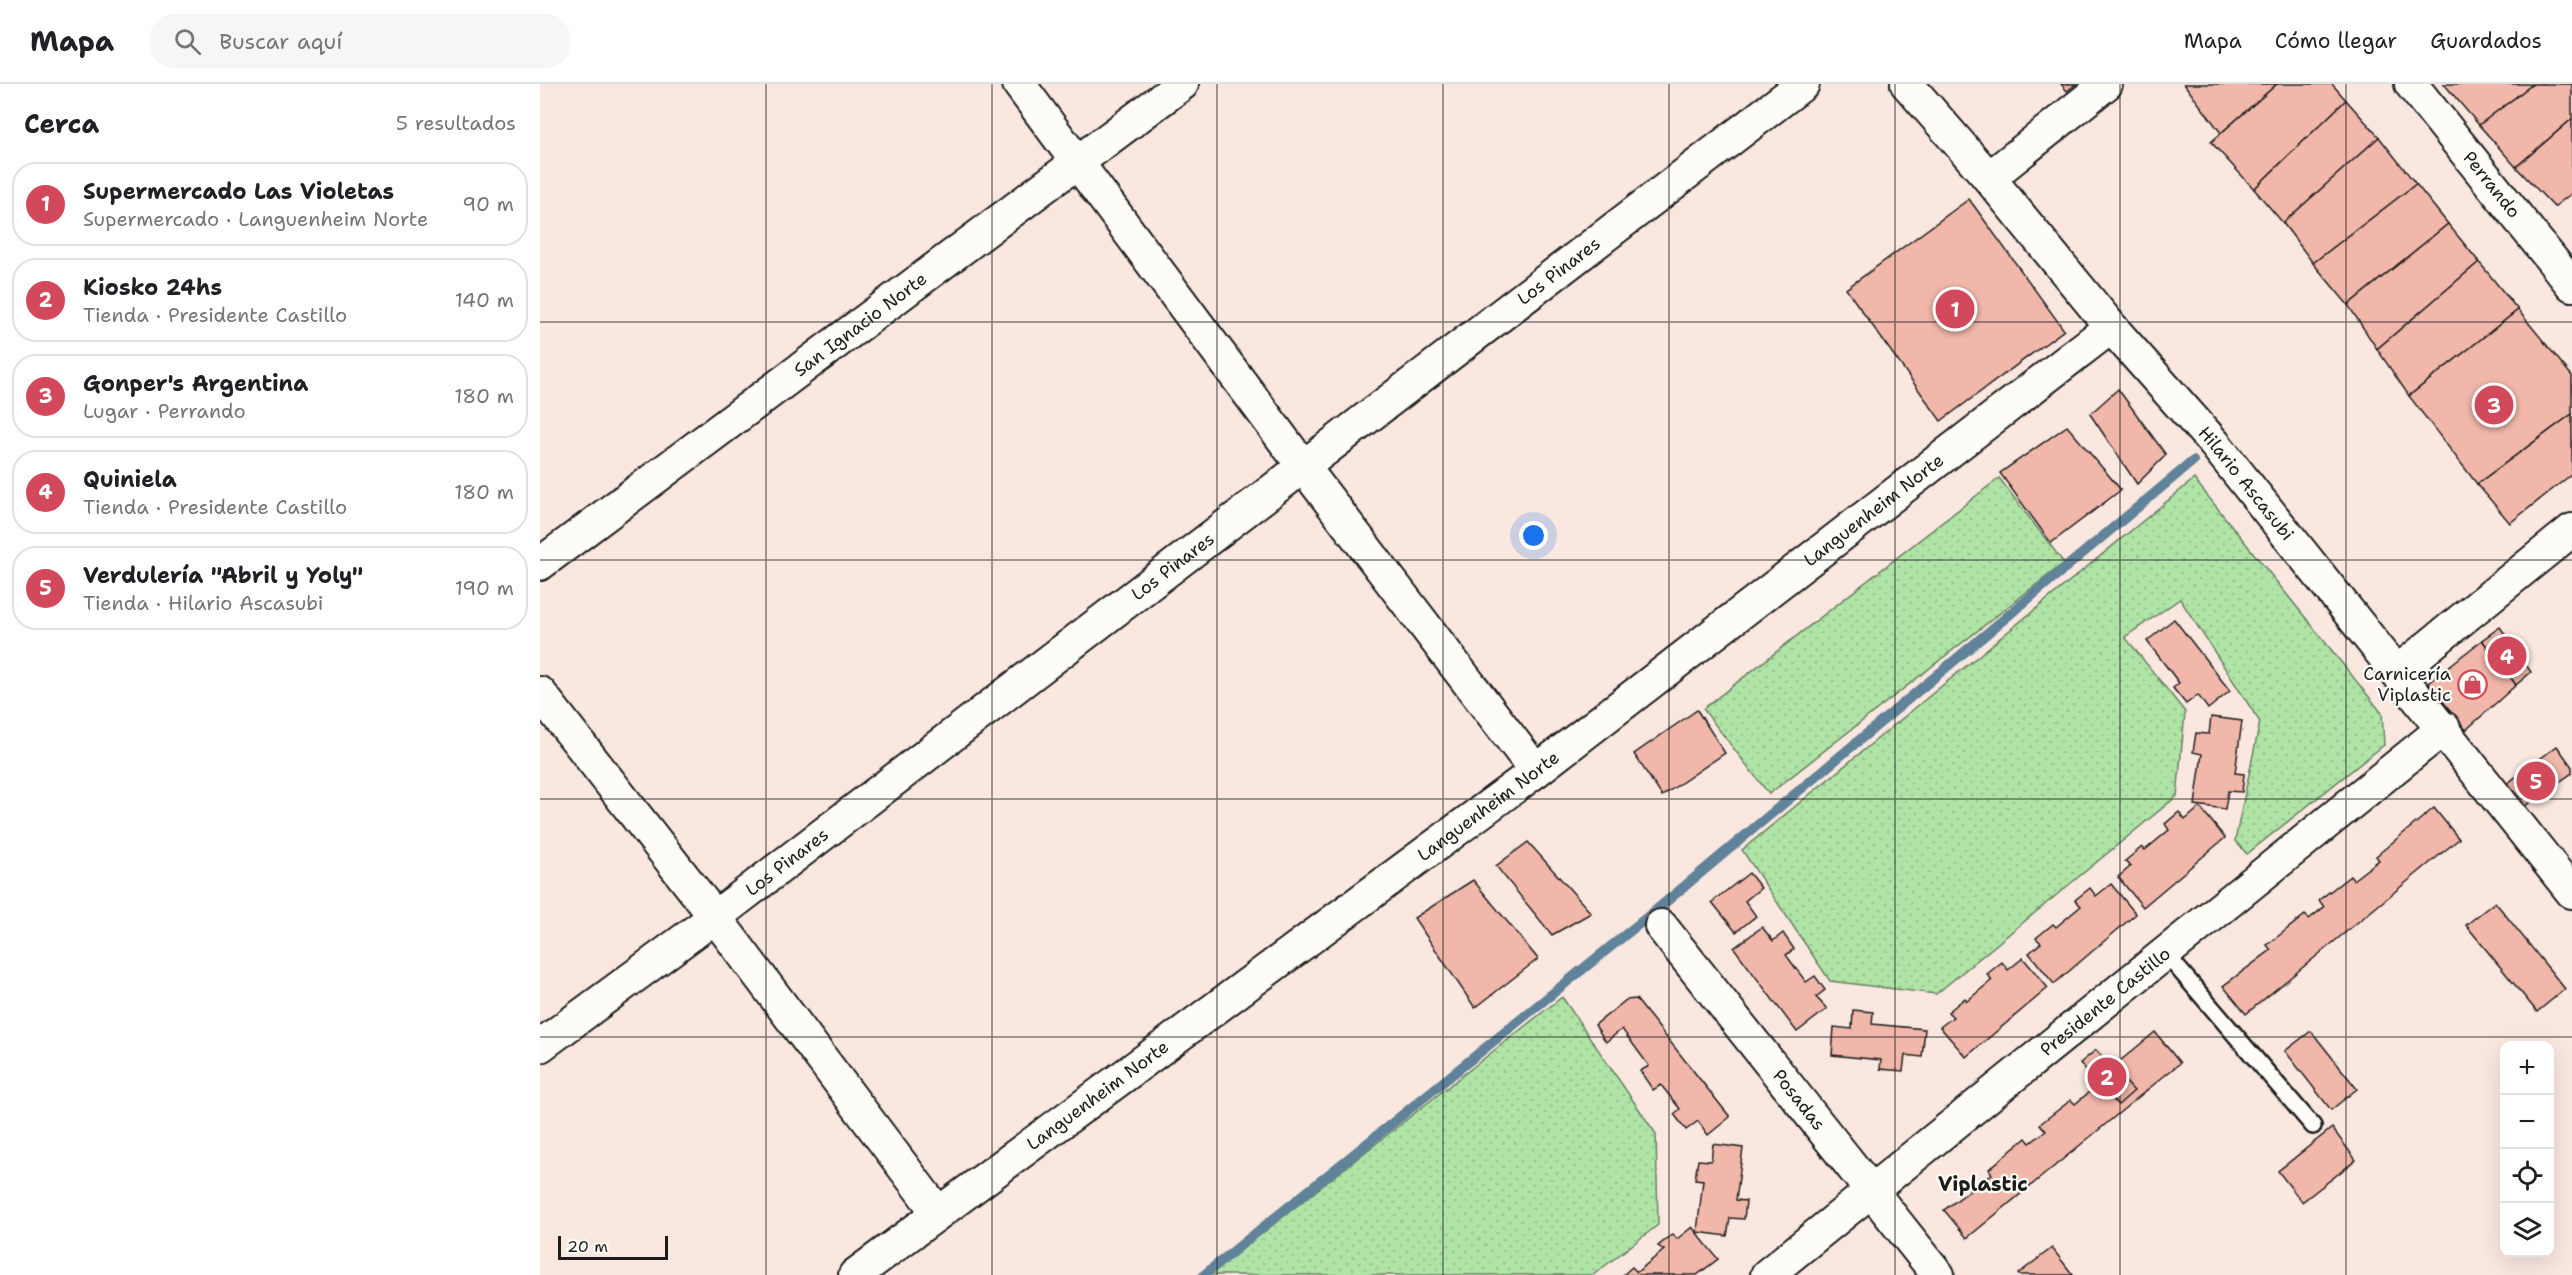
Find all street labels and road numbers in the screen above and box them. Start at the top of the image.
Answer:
street label: Perrando [2458,146,2526,223]
street label: Los Pinares [1512,232,1605,311]
street label: San Ignacio Norte [789,267,932,382]
street label: Hilario Ascasubi [2193,421,2299,546]
street label: Languenheim Norte [1799,448,1949,572]
street label: Los Pinares [1126,527,1219,606]
street label: Languenheim Norte [1412,745,1564,867]
street label: Los Pinares [740,822,833,901]
street label: Presidente Castillo [2035,942,2176,1062]
street label: Languenheim Norte [1022,1035,1174,1156]
street label: Posadas [1767,1064,1831,1135]

